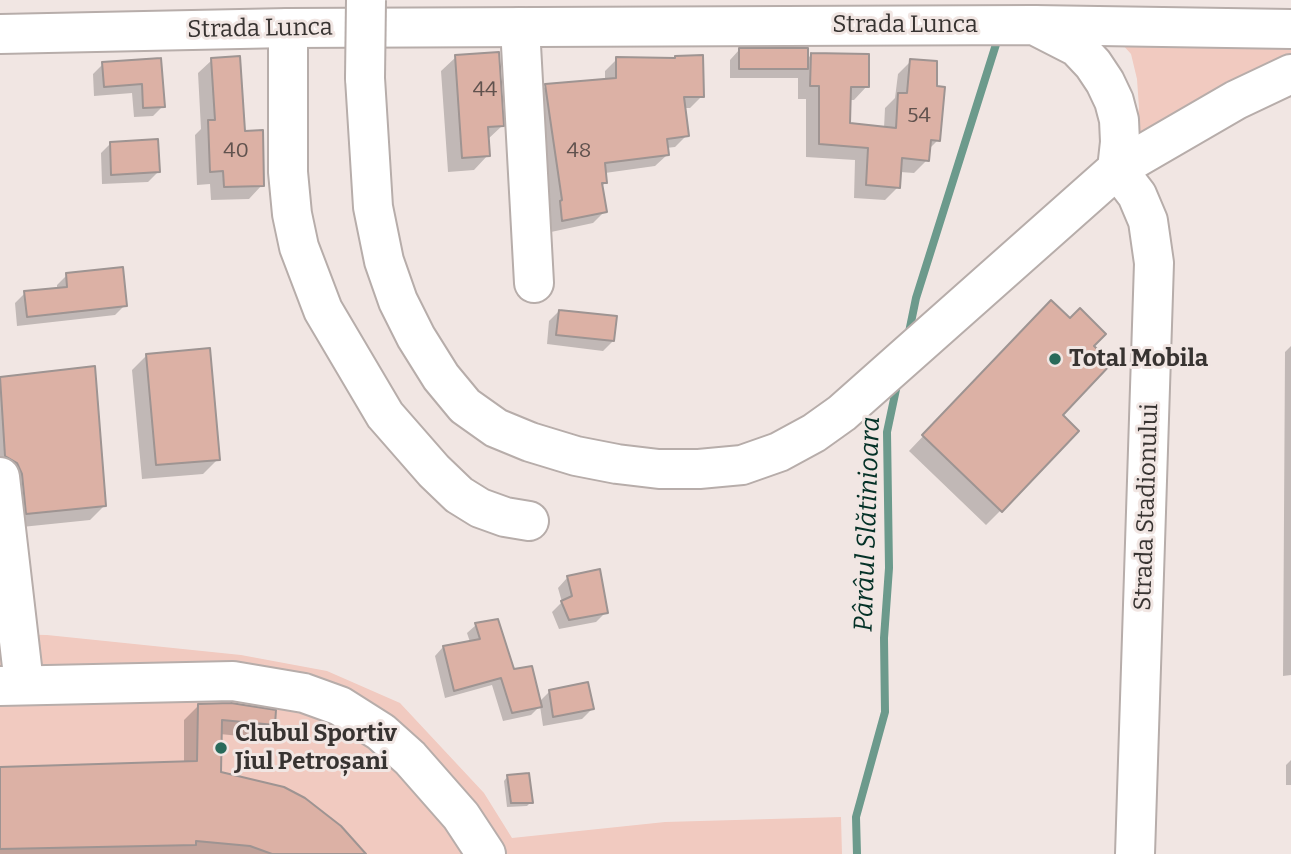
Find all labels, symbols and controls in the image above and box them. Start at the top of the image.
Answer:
street label: Strada Lunca [832,11,978,39]
street label: Strada Lunca [187,13,333,45]
house number: 44 [473,77,497,103]
house number: 54 [907,103,931,129]
house number: 40 [223,138,249,164]
house number: 48 [567,138,591,164]
place label: Total Mobila [1069,345,1208,373]
marker: Total Mobila [1047,351,1063,367]
street label: Strada Stadionului [1129,403,1165,611]
water label: Pârâul Slătinioara [849,416,887,632]
place label: Clubul Sportiv Jiul Petroșani [235,720,397,776]
marker: Clubul Sportiv Jiul Petroșani [213,740,229,756]

